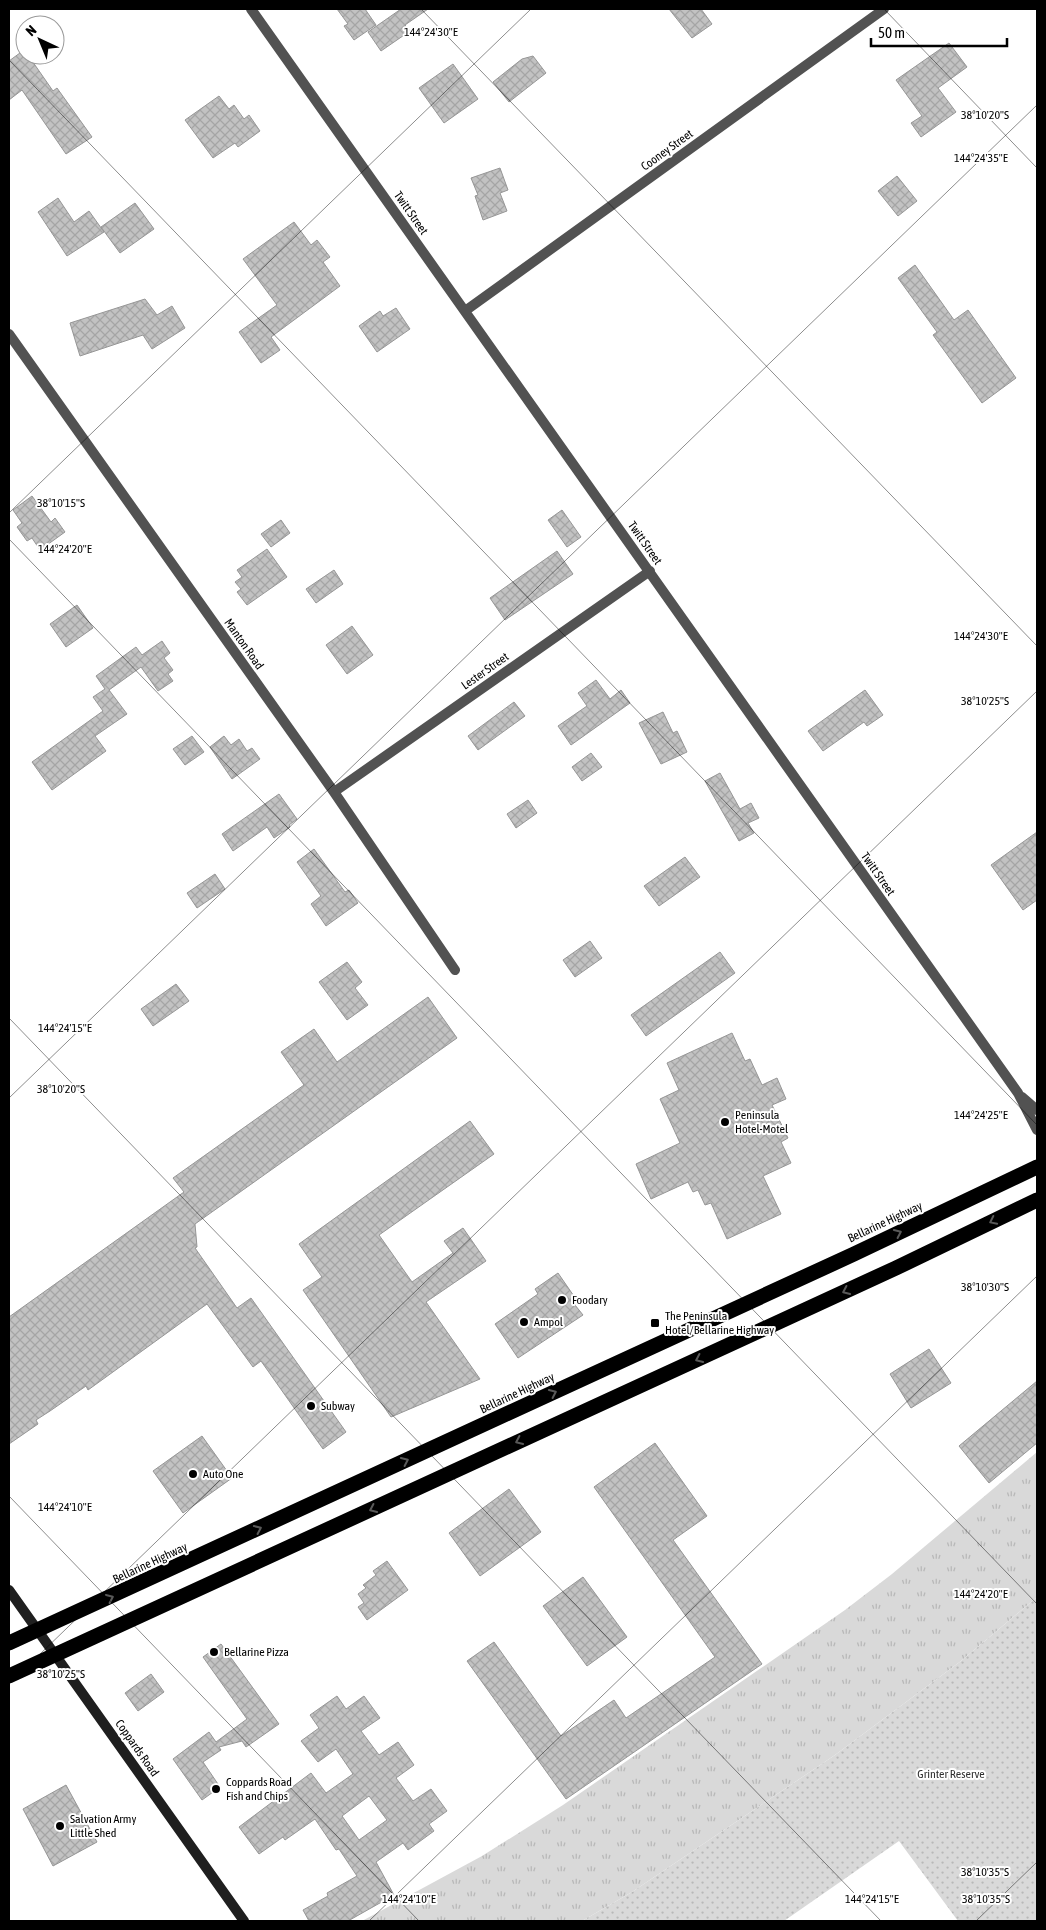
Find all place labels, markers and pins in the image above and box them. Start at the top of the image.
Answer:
place label: Peninsula Hotel-Motel [735,1108,789,1136]
marker: Peninsula Hotel-Motel [719,1116,731,1128]
place label: Foodary [572,1293,608,1307]
marker: Foodary [556,1294,568,1306]
place label: The Peninsula Hotel/Bellarine Highway [665,1309,774,1337]
place label: Ampol [534,1315,564,1329]
marker: Ampol [518,1316,530,1328]
marker: The Peninsula Hotel/Bellarine Highway [649,1317,661,1329]
place label: Subway [321,1399,355,1413]
marker: Subway [305,1400,317,1412]
place label: Auto One [203,1467,244,1481]
marker: Auto One [187,1468,199,1480]
place label: Bellarine Pizza [224,1645,289,1659]
marker: Bellarine Pizza [208,1646,220,1658]
place label: Coppards Road Fish and Chips [226,1775,292,1803]
marker: Coppards Road Fish and Chips [210,1783,222,1795]
place label: Salvation Army Little Shed [70,1812,136,1840]
marker: Salvation Army Little Shed [54,1820,66,1832]

